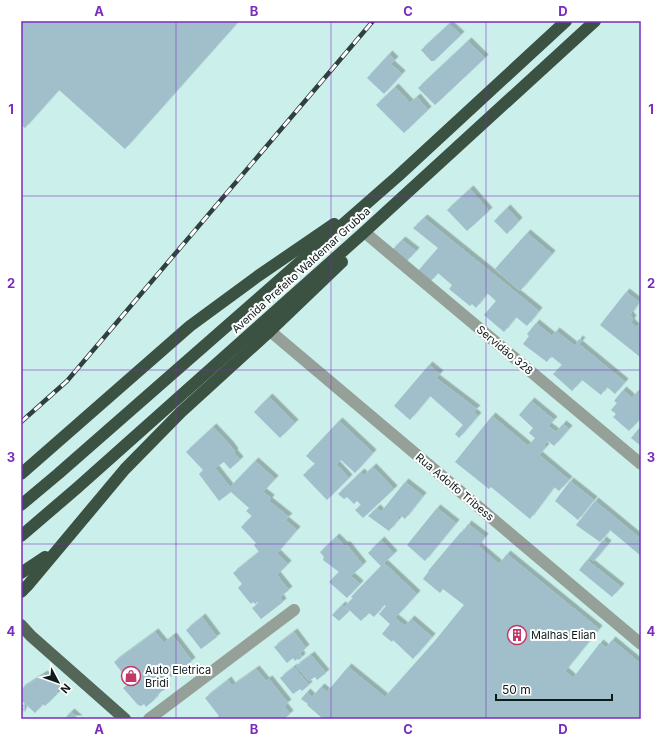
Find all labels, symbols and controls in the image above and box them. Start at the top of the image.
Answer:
text: A [94,3,104,19]
text: B [250,3,259,19]
text: C [403,3,413,19]
text: D [558,3,568,19]
text: 1 [8,101,14,117]
text: 1 [648,101,654,117]
street label: Avenida Prefeito Waldemar Grubba [229,204,373,336]
text: 2 [7,275,15,291]
text: 2 [647,275,655,291]
street label: Servidão 328 [474,322,536,378]
text: 3 [7,449,15,465]
text: 3 [647,449,655,465]
street label: Rua Adolfo Tribess [413,450,497,524]
text: 4 [7,623,16,639]
text: 4 [647,623,656,639]
building icon: Malhas Elian [506,624,528,646]
place label: Malhas Elian [531,628,596,642]
north arrow [38,662,78,702]
place label: Auto Eletrica Bridi [145,663,211,690]
shop icon: Auto Eletrica Bridi [120,665,142,687]
scale bar [496,676,612,702]
text: N [58,681,74,696]
text: 50 m [502,682,531,697]
text: A [94,721,104,737]
text: B [250,721,259,737]
text: C [403,721,413,737]
text: D [558,721,568,737]

